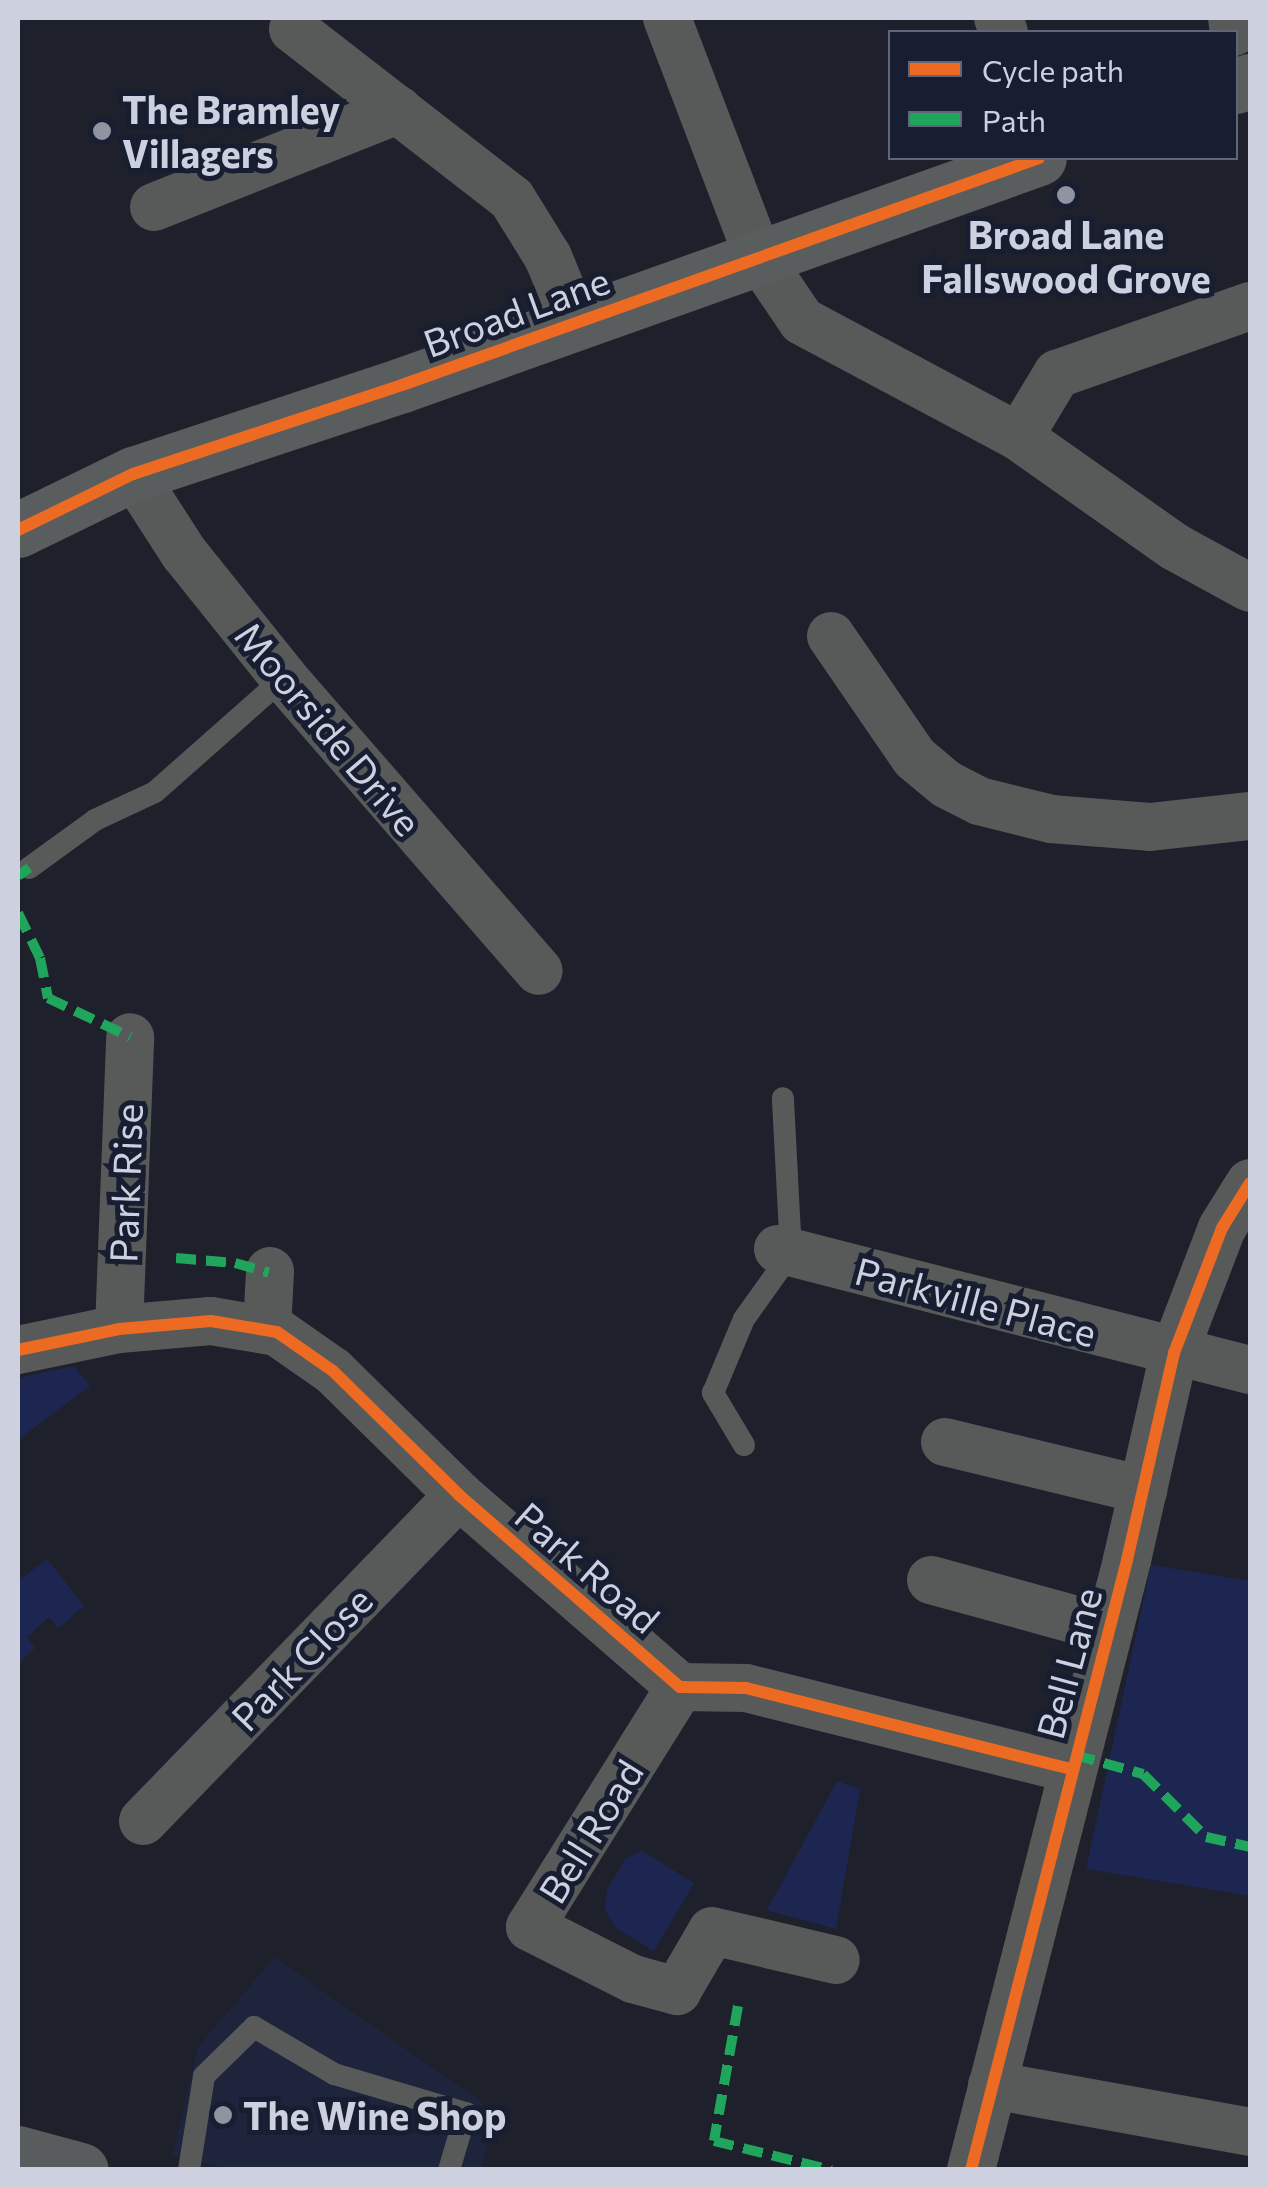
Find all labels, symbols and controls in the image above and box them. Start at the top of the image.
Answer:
legend [888,30,1238,160]
text: Cycle path [982,51,1124,88]
place label: The Bramley Villagers [122,86,340,175]
text: Path [982,101,1046,138]
marker: The Bramley Villagers [91,120,113,142]
marker: Broad Lane Fallswood Grove [1055,184,1077,206]
place label: Broad Lane Fallswood Grove [921,211,1211,300]
street label: Broad Lane [417,256,615,366]
street label: Moorside Drive [227,612,431,844]
street label: Park Rise [99,1103,151,1263]
street label: Parkville Place [851,1247,1101,1355]
street label: Park Road [507,1492,669,1642]
street label: Park Close [221,1577,381,1739]
street label: Bell Lane [1026,1582,1110,1744]
street label: Bell Road [528,1751,652,1911]
place label: The Wine Shop [243,2092,506,2138]
marker: The Wine Shop [212,2104,234,2126]

